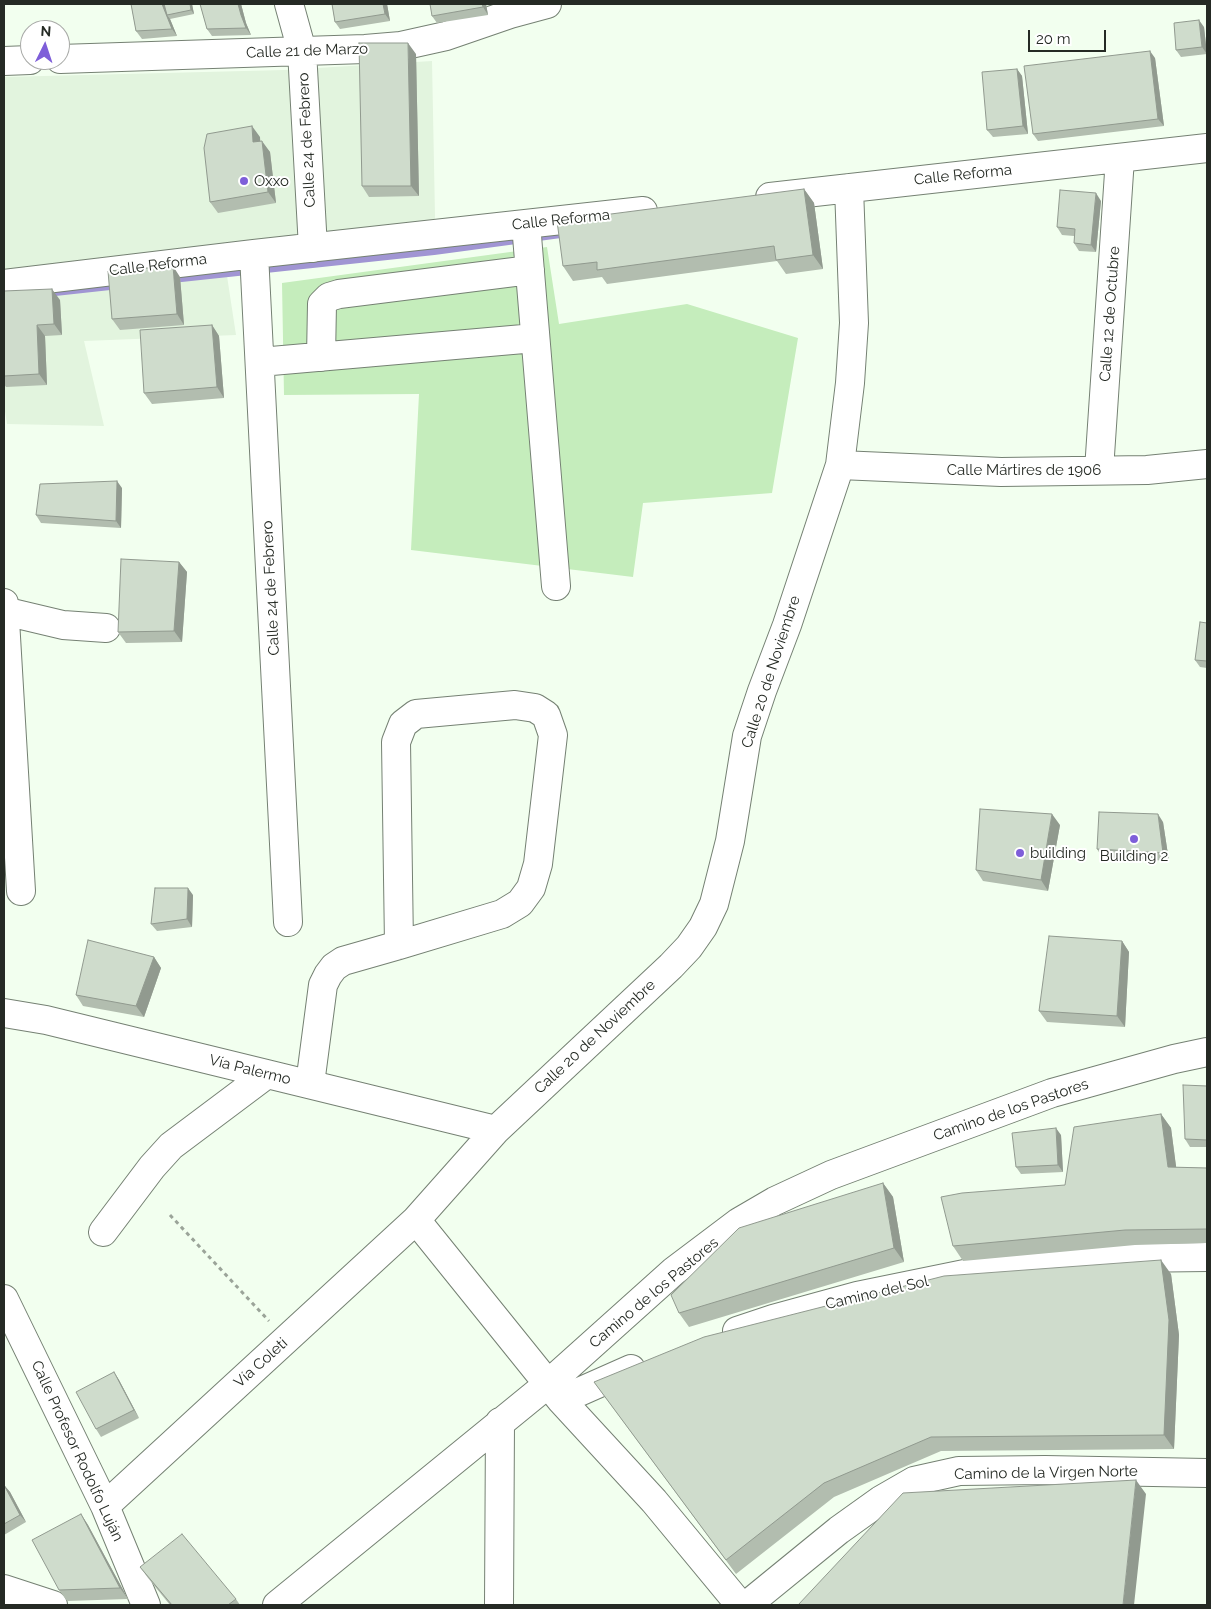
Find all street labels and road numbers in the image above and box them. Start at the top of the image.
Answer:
street label: Calle 21 de Marzo [246,40,368,62]
street label: Calle 24 de Febrero [294,72,320,208]
street label: Calle Reforma [913,161,1013,189]
street label: Calle Reforma [511,206,611,234]
street label: Calle 12 de Octubre [1096,246,1124,382]
street label: Calle Reforma [108,250,208,280]
street label: Calle Mártires de 1906 [947,461,1101,479]
street label: Calle 24 de Febrero [258,520,284,656]
street label: Calle 20 de Noviembre [738,594,804,750]
street label: Calle 20 de Noviembre [531,976,659,1098]
street label: Vía Palermo [207,1051,293,1089]
street label: Camino de los Pastores [931,1075,1091,1145]
street label: Camino de los Pastores [586,1234,722,1352]
street label: Camino del Sol [824,1272,930,1314]
street label: Vía Coleti [231,1334,291,1392]
street label: Calle Profesor Rodolfo Luján [27,1358,127,1544]
street label: Camino de la Virgen Norte [954,1462,1138,1484]

